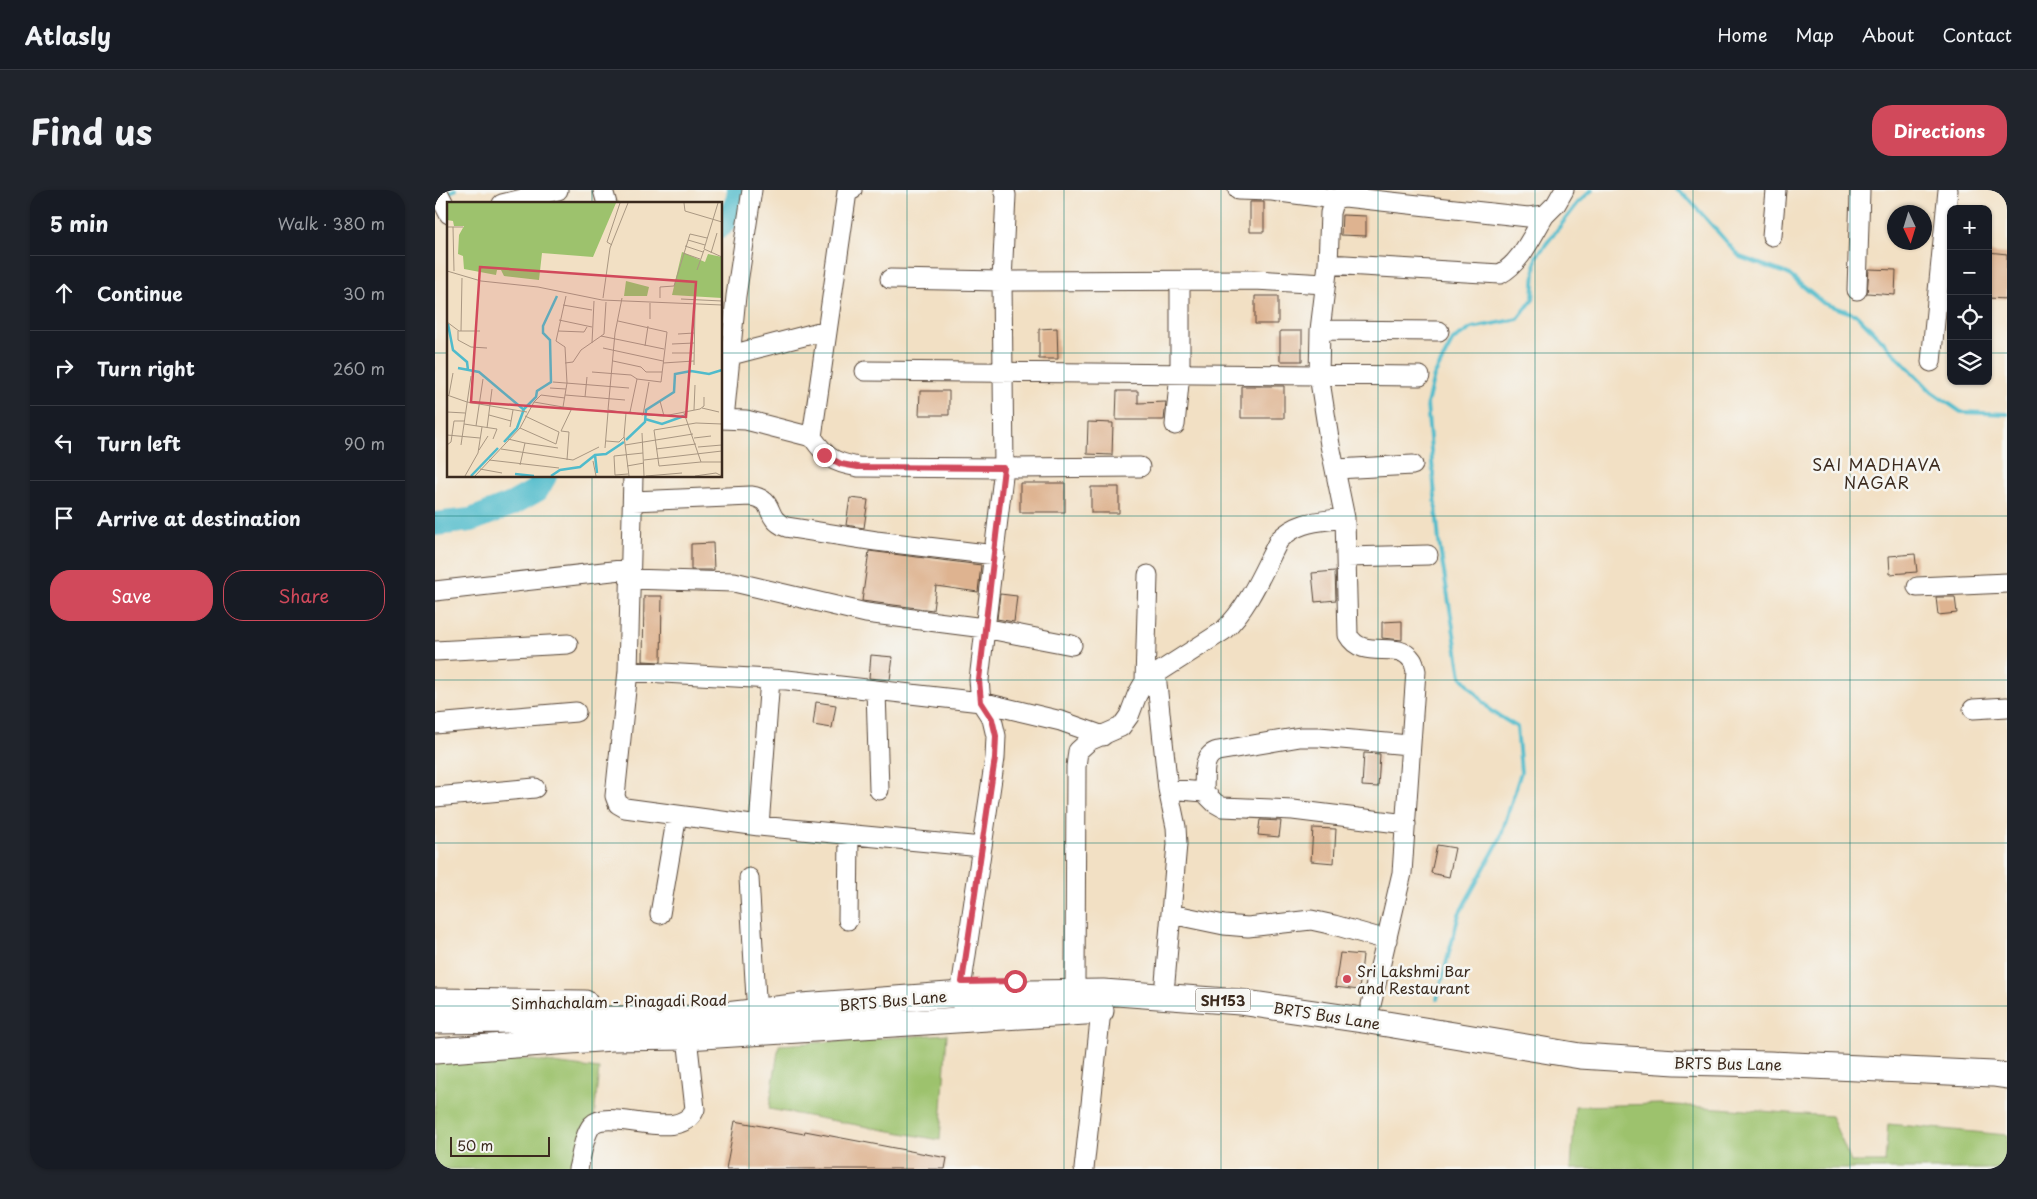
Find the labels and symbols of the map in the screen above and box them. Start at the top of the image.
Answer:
inset map [447,202,723,478]
north arrow [1887,205,1932,250]
route end [813,444,836,467]
district label: SAI MADHAVA NAGAR [1812,452,1942,494]
place label: Sri Lakshmi Bar and Restaurant [1357,959,1470,999]
route start [1004,970,1027,993]
marker: Sri Lakshmi Bar and Restaurant [1341,973,1353,985]
street label: BRTS Bus Lane [838,984,948,1016]
street label: Simhachalam - Pinagadi Road [511,988,727,1014]
road number: SH153 [1195,988,1251,1012]
street label: BRTS Bus Lane [1272,995,1382,1035]
street label: BRTS Bus Lane [1674,1051,1782,1075]
scale bar [450,1134,550,1157]

